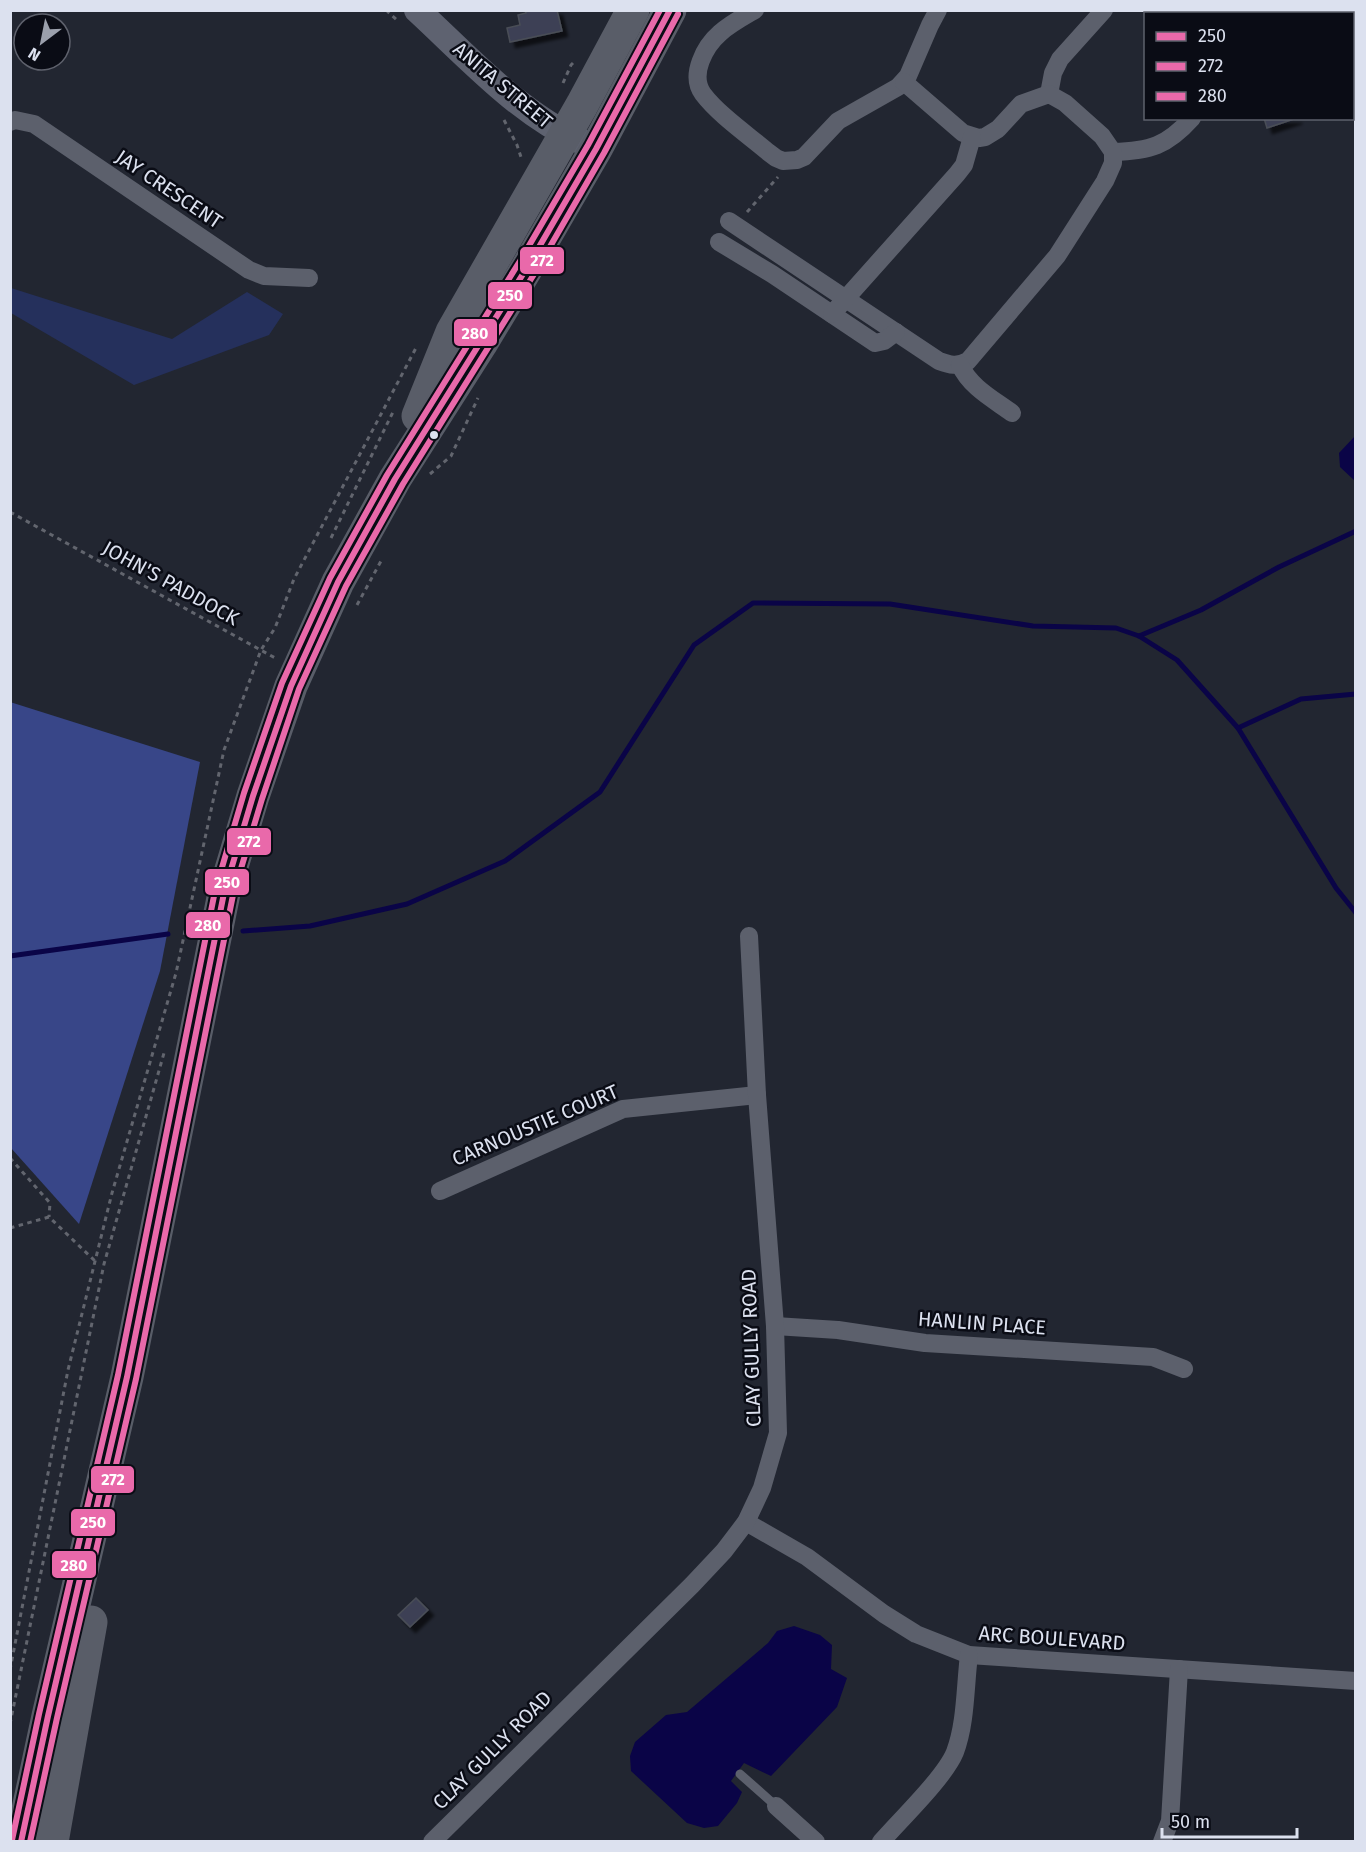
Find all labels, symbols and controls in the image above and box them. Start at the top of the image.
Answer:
north arrow [12,12,72,72]
legend [1144,12,1354,120]
text: 250 [1198,25,1226,47]
street label: ANITA STREET [449,37,558,134]
text: N [25,43,44,65]
text: 272 [1198,55,1223,77]
text: 280 [1198,85,1227,107]
street label: JAY CRESCENT [111,145,227,234]
line badge: 272 [519,246,565,275]
text: 272 [530,251,554,270]
line badge: 250 [487,281,533,310]
text: 250 [497,286,523,305]
line badge: 280 [453,318,498,347]
text: 280 [462,324,488,343]
unlabelled marker [428,429,440,441]
street label: JOHN'S PADDOCK [99,536,244,631]
line badge: 272 [226,827,272,856]
text: 272 [237,832,261,851]
line badge: 250 [204,868,250,896]
text: 250 [214,873,240,892]
line badge: 280 [185,911,231,939]
text: 280 [195,916,221,935]
street label: CARNOUSTIE COURT [448,1079,622,1171]
street label: CLAY GULLY ROAD [736,1269,766,1427]
street label: HANLIN PLACE [917,1307,1047,1339]
line badge: 272 [90,1465,135,1494]
text: 272 [101,1470,125,1489]
line badge: 250 [70,1508,116,1537]
text: 250 [80,1513,106,1532]
line badge: 280 [51,1550,97,1579]
text: 280 [61,1556,87,1575]
street label: ARC BOULEVARD [978,1621,1126,1655]
street label: CLAY GULLY ROAD [428,1686,556,1814]
scale bar [1162,1801,1297,1839]
text: 50 m [1171,1811,1210,1833]

